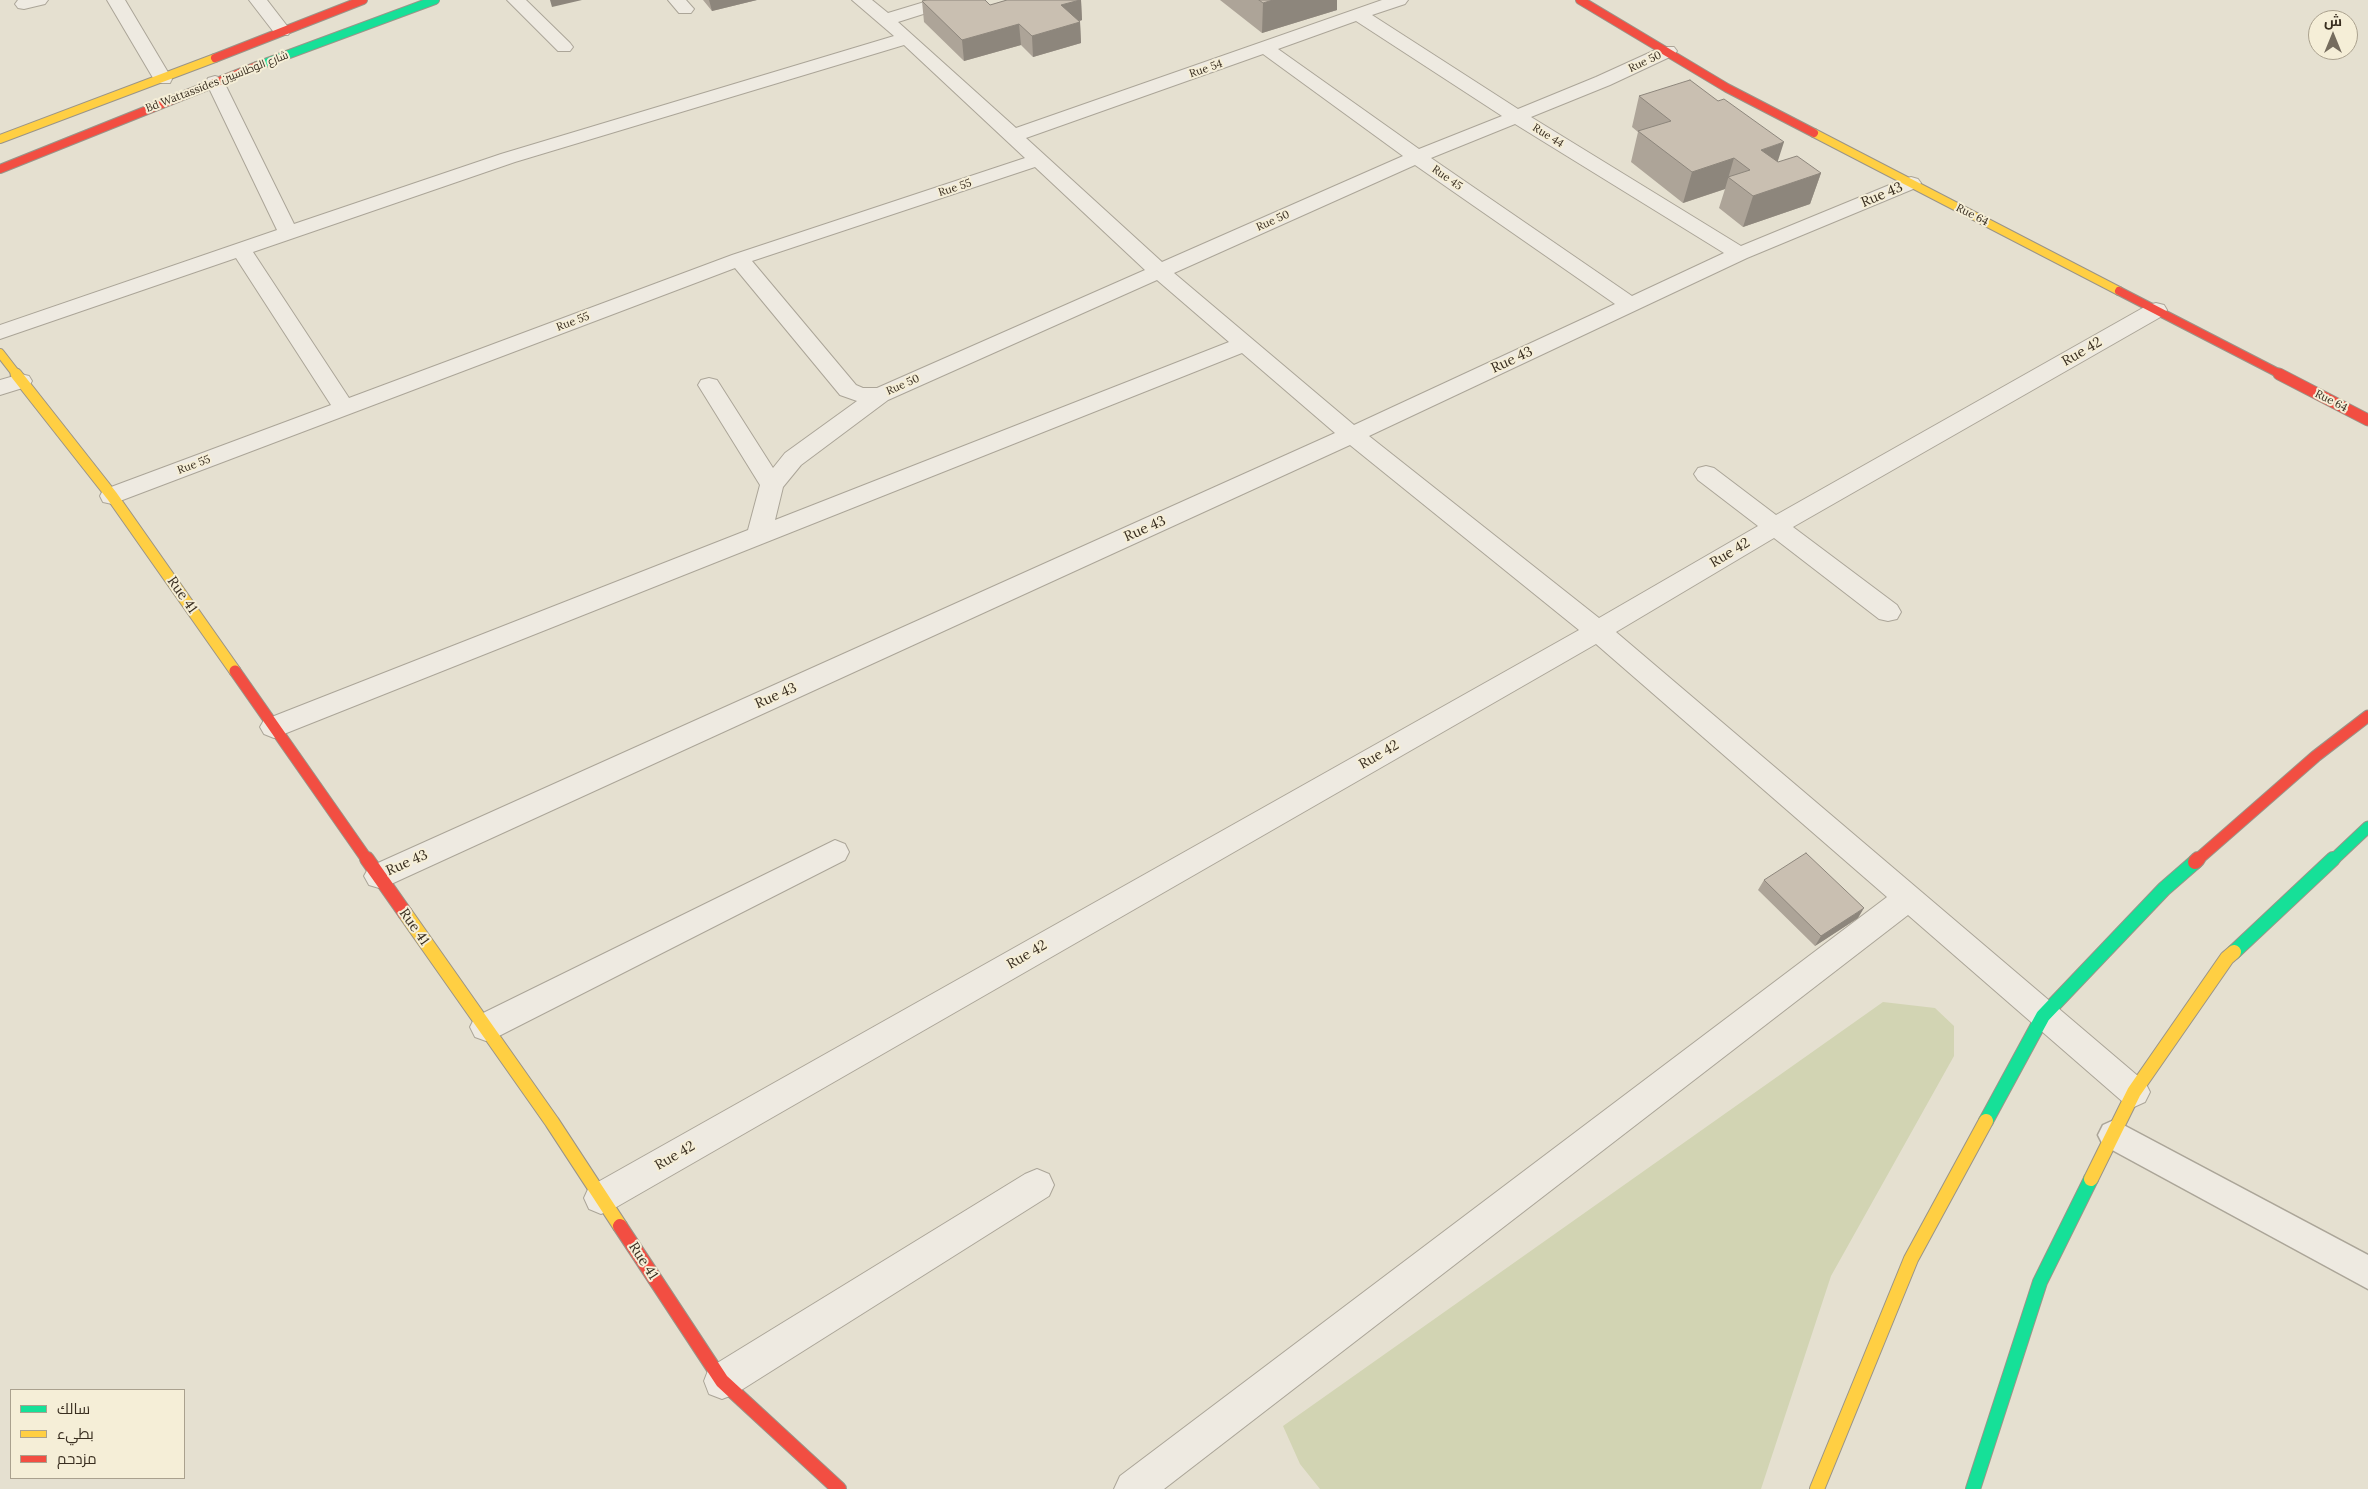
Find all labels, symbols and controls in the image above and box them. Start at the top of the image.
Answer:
north arrow [2308,10,2358,60]
text: ش [2324,12,2342,30]
street label: Bd Wattassides شارع الوطاسيين [144,49,290,115]
street label: Rue 50 [1626,49,1664,75]
street label: Rue 54 [1188,57,1224,81]
street label: Rue 44 [1530,121,1566,151]
street label: Rue 45 [1429,163,1465,193]
street label: Rue 55 [937,176,973,200]
street label: Rue 43 [1859,179,1905,211]
street label: Rue 64 [1954,201,1990,229]
street label: Rue 50 [1254,208,1292,234]
street label: Rue 55 [555,310,591,334]
street label: Rue 42 [2059,334,2105,370]
street label: Rue 43 [1489,343,1535,377]
street label: Rue 50 [884,372,922,398]
street label: Rue 64 [2313,387,2349,415]
street label: Rue 55 [176,453,212,477]
street label: Rue 43 [1122,512,1168,546]
street label: Rue 42 [1707,535,1753,571]
street label: Rue 41 [163,573,201,617]
street label: Rue 43 [753,679,799,713]
street label: Rue 42 [1356,737,1402,773]
street label: Rue 43 [384,846,430,880]
street label: Rue 41 [395,905,433,949]
street label: Rue 42 [1004,937,1050,973]
street label: Rue 42 [652,1138,698,1174]
street label: Rue 41 [625,1239,661,1283]
legend [10,1389,185,1479]
text: سالك [57,1399,90,1418]
text: بطيء [57,1424,94,1443]
text: مزدحم [57,1449,97,1468]

